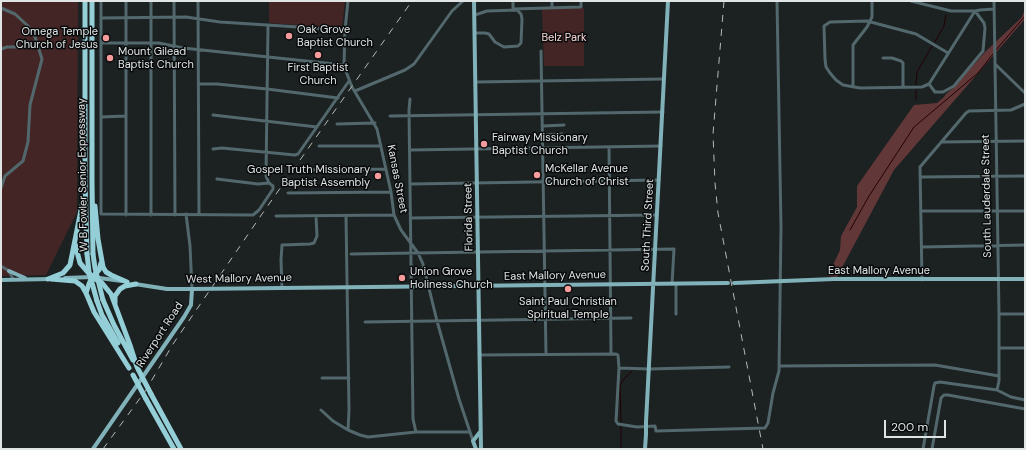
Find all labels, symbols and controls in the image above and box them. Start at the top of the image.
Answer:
place label: Oak Grove Baptist Church [297,23,373,49]
place label: Omega Temple Church of Jesus [16,25,98,51]
marker: Oak Grove Baptist Church [284,31,294,41]
park label: Belz Park [541,31,587,45]
marker: Omega Temple Church of Jesus [101,33,111,43]
place label: Mount Gilead Baptist Church [118,45,194,71]
marker: First Baptist Church [313,50,323,60]
marker: Mount Gilead Baptist Church [105,53,115,63]
place label: First Baptist Church [288,61,348,87]
street label: W B Fowler Senior Expressway [75,98,91,252]
place label: Fairway Missionary Baptist Church [492,131,588,157]
street label: South Lauderdale Street [979,134,995,258]
marker: Fairway Missionary Baptist Church [479,139,489,149]
street label: Kansas Street [384,144,410,214]
place label: McKellar Avenue Church of Christ [545,162,629,188]
place label: Gospel Truth Missionary Baptist Assembly [247,163,370,189]
marker: McKellar Avenue Church of Christ [532,170,542,180]
marker: Gospel Truth Missionary Baptist Assembly [373,171,383,181]
street label: South Third Street [639,178,657,272]
street label: Florida Street [462,183,476,251]
street label: East Mallory Avenue [828,264,930,278]
place label: Union Grove Holiness Church [410,265,493,291]
street label: East Mallory Avenue [504,269,606,283]
street label: West Mallory Avenue [186,271,292,287]
marker: Union Grove Holiness Church [397,273,407,283]
marker: Saint Paul Christian Spiritual Temple [563,284,573,294]
place label: Saint Paul Christian Spiritual Temple [519,295,617,321]
street label: Riverport Road [134,300,186,370]
scale bar [886,412,948,438]
text: 200 m [891,419,928,435]

